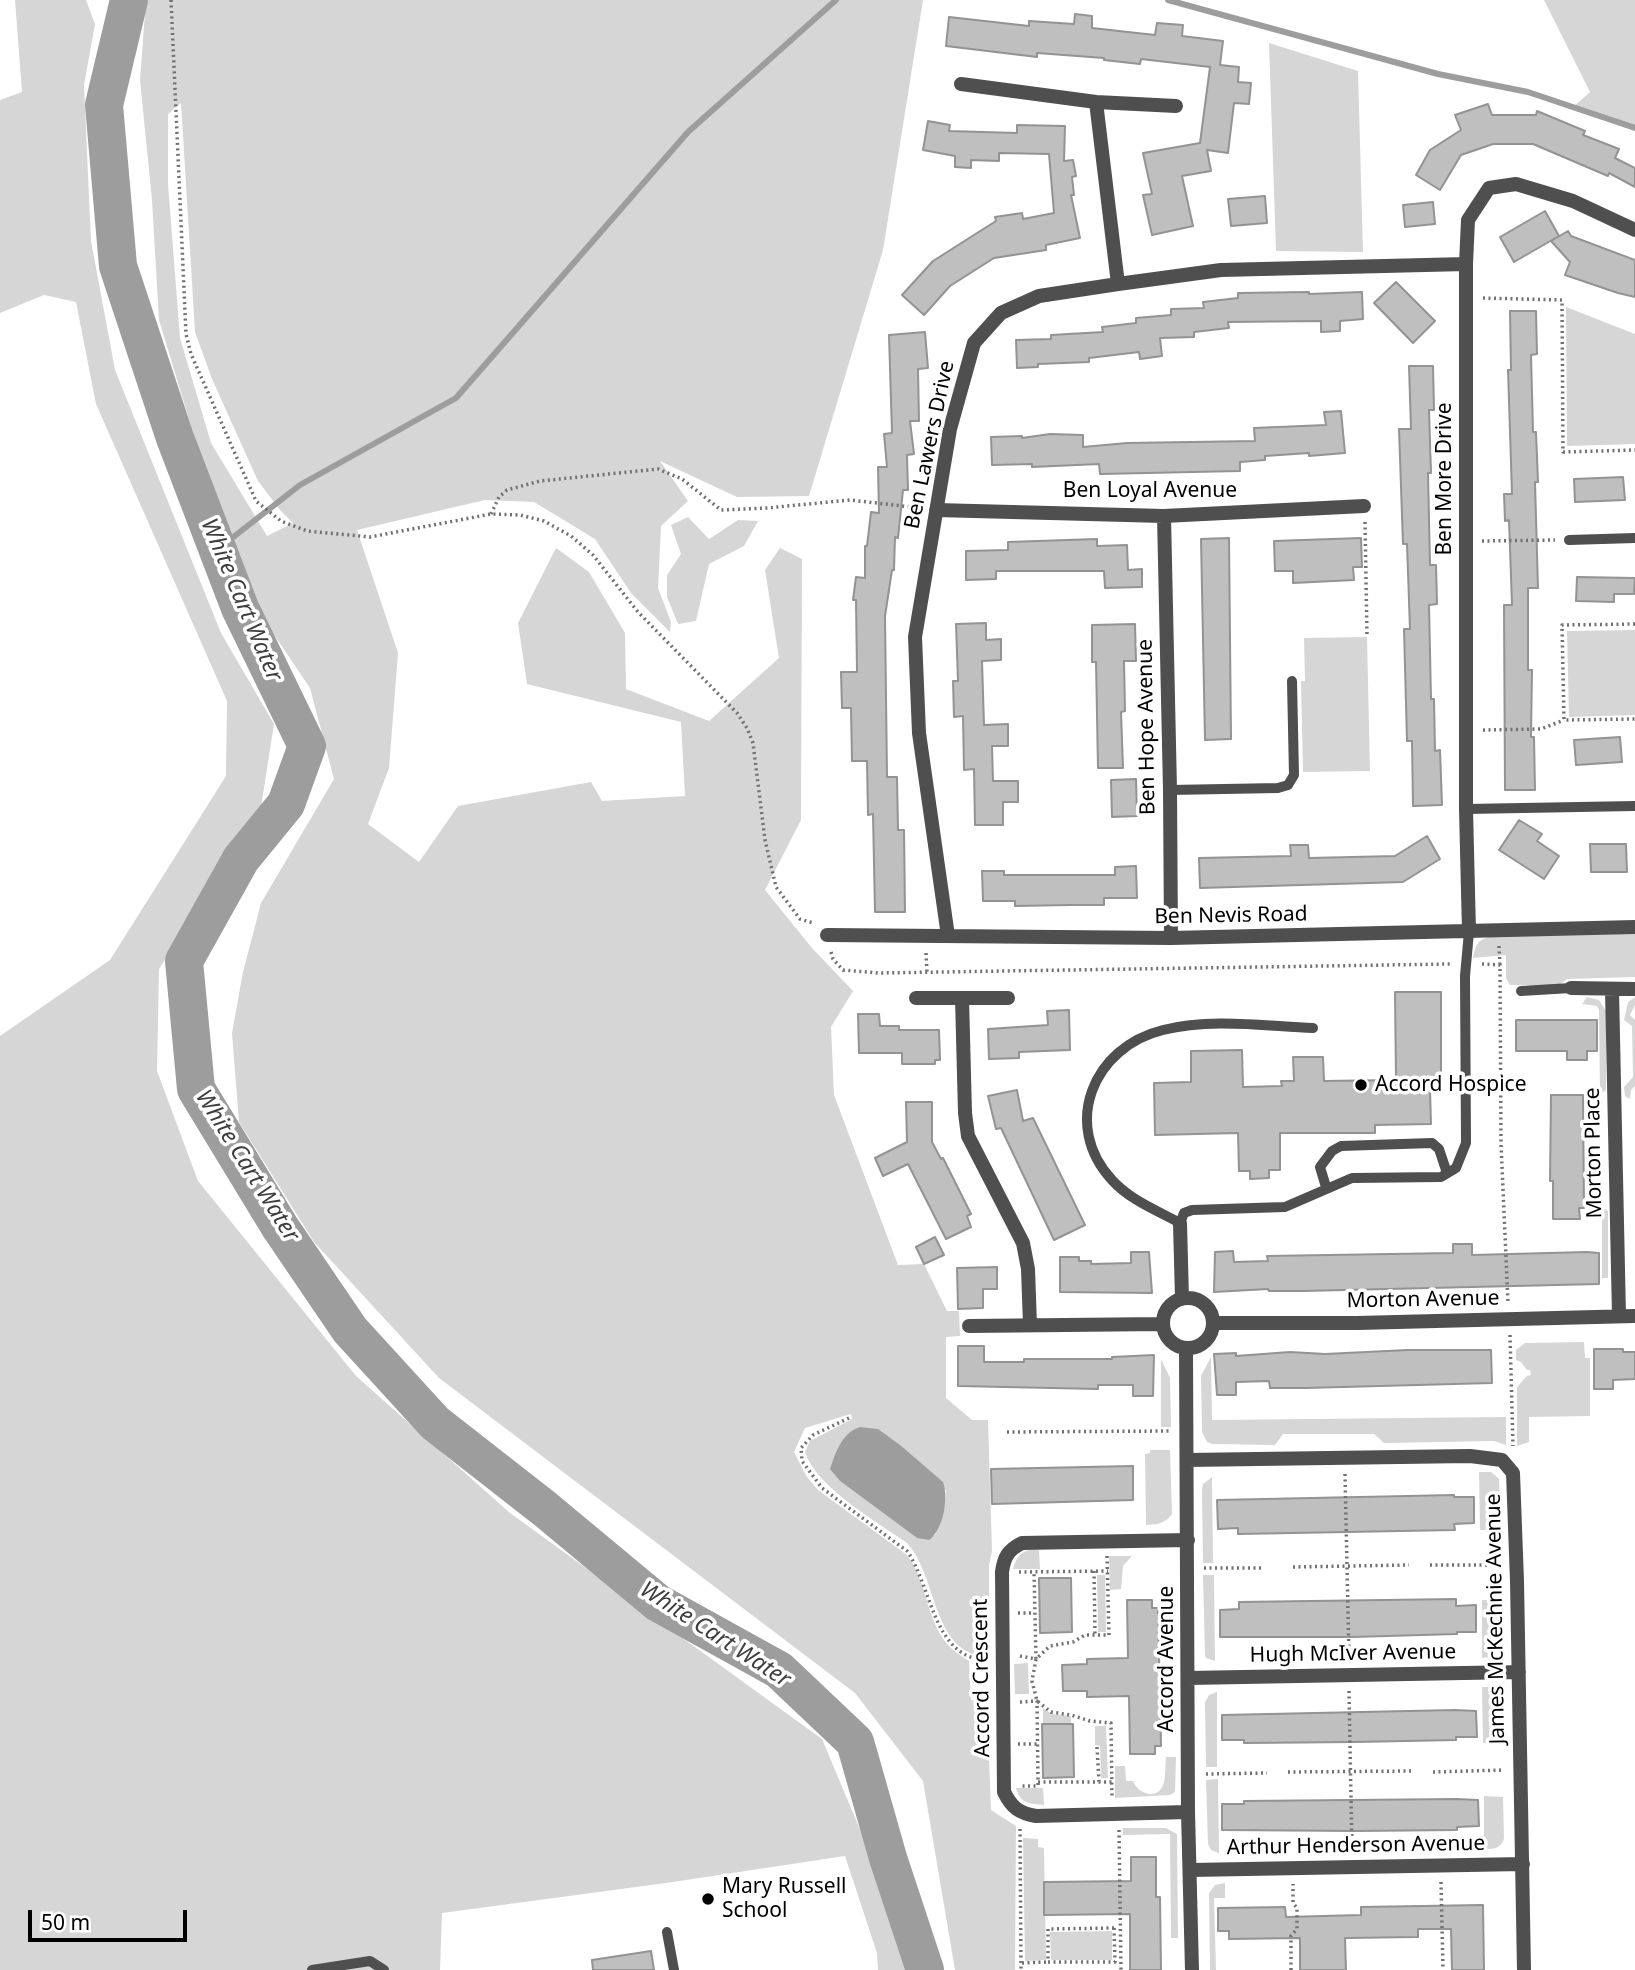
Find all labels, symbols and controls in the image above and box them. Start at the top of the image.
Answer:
street label: Ben Lawers Drive [900,359,960,531]
street label: Ben More Drive [1432,402,1458,556]
street label: Ben Loyal Avenue [1063,478,1237,504]
water label: White Cart Water [194,515,288,685]
street label: Ben Hope Avenue [1133,639,1161,815]
street label: Ben Nevis Road [1154,902,1308,930]
place label: Accord Hospice [1375,1072,1526,1098]
marker: Accord Hospice [1353,1077,1369,1093]
water label: White Cart Water [189,1085,305,1247]
street label: Morton Place [1580,1087,1608,1219]
street label: Morton Avenue [1346,1286,1500,1314]
street label: James McKechnie Avenue [1481,1493,1511,1745]
water label: White Cart Water [635,1576,795,1694]
street label: Accord Avenue [1154,1586,1180,1732]
street label: Accord Crescent [968,1598,996,1758]
street label: Hugh McIver Avenue [1250,1640,1456,1668]
street label: Arthur Henderson Avenue [1227,1831,1485,1861]
place label: Mary Russell School [722,1874,847,1924]
marker: Mary Russell School [700,1891,716,1907]
scale bar [32,1896,191,1940]
text: 50 m [41,1908,90,1936]

